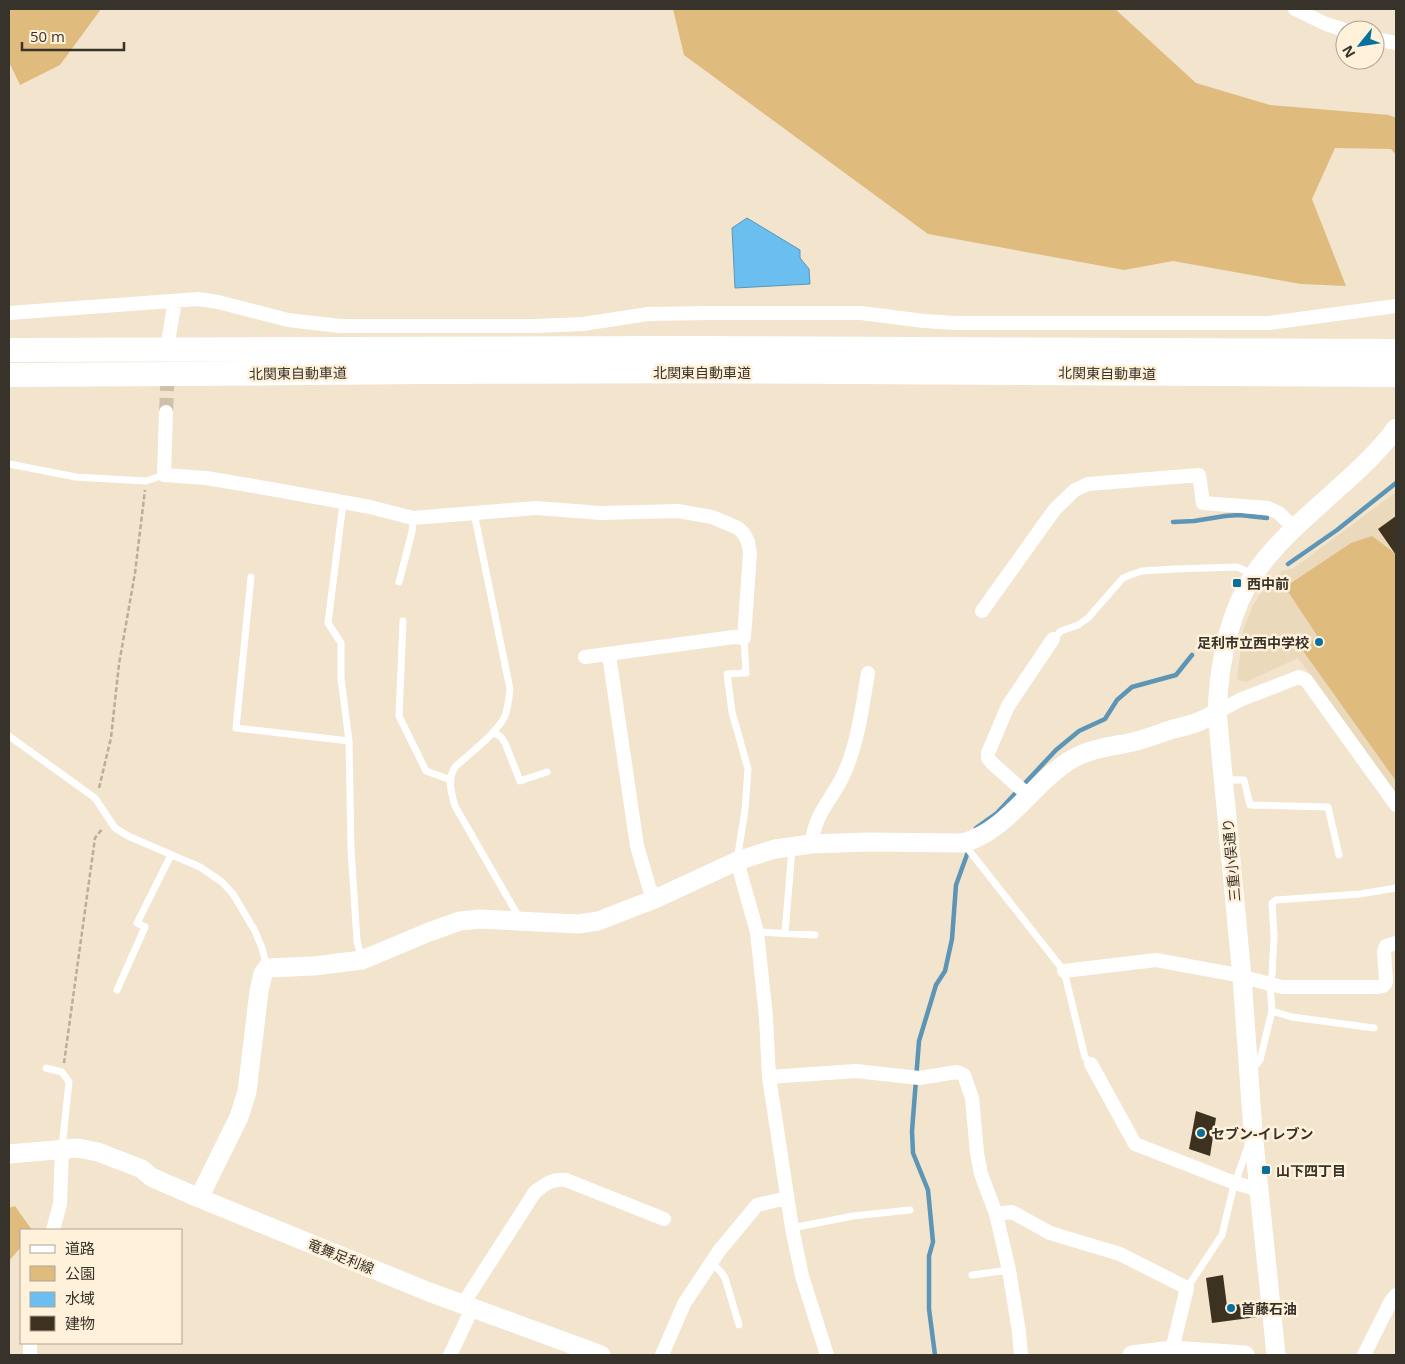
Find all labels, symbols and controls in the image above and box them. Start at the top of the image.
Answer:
scale bar [22,20,125,52]
north arrow [1335,20,1385,70]
text: 50 m [30,26,65,46]
text: N [1337,42,1359,61]
street label: 北関東自動車道 [249,363,347,383]
street label: 北関東自動車道 [653,363,751,382]
street label: 北関東自動車道 [1058,363,1156,383]
place label: 西中前 [1247,574,1289,593]
marker: 西中前 [1231,577,1243,589]
place label: 足利市立西中学校 [1197,633,1309,652]
marker: 足利市立西中学校 [1313,636,1325,648]
street label: 三重小俣通り [1218,817,1244,903]
place label: セブン-イレブン [1211,1124,1314,1143]
marker: セブン-イレブン [1195,1127,1207,1139]
place label: 山下四丁目 [1276,1161,1346,1180]
marker: 山下四丁目 [1260,1164,1272,1176]
legend [20,1229,182,1344]
street label: 竜舞足利線 [305,1234,377,1278]
text: 道路 [65,1238,95,1258]
text: 公園 [65,1263,95,1283]
text: 水域 [65,1288,95,1308]
place label: 首藤石油 [1241,1299,1297,1318]
marker: 首藤石油 [1225,1302,1237,1314]
text: 建物 [65,1313,95,1333]

